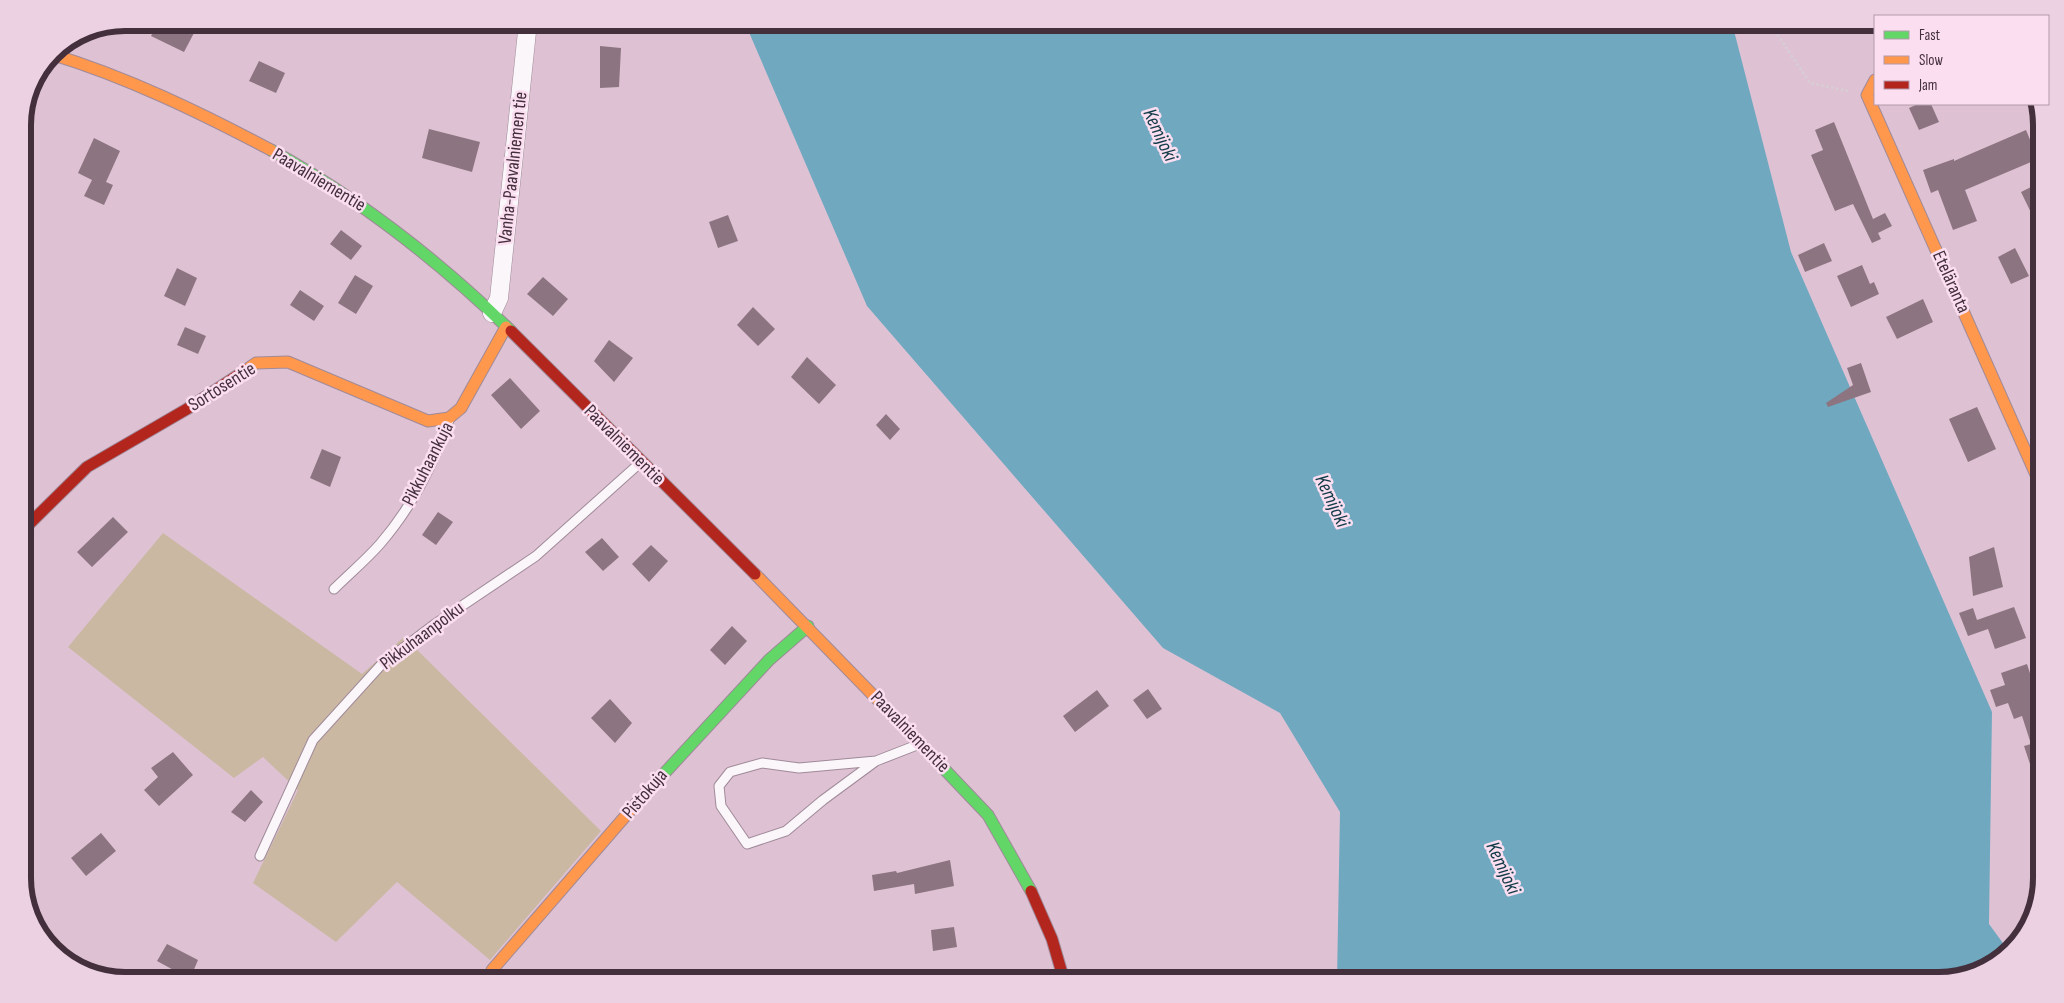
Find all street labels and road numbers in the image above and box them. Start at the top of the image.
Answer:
street label: Vanha-Paavalniemen tie [494,91,532,245]
street label: Paavalniementie [268,143,370,217]
street label: Eteläranta [1927,247,1975,317]
street label: Sortosentie [184,357,260,417]
street label: Paavalniementie [579,400,669,490]
street label: Pikkuhaankuja [397,418,459,510]
street label: Pikkuhaanpolku [375,597,469,675]
street label: Paavalniementie [865,686,955,778]
street label: Pistokuja [617,765,673,823]

